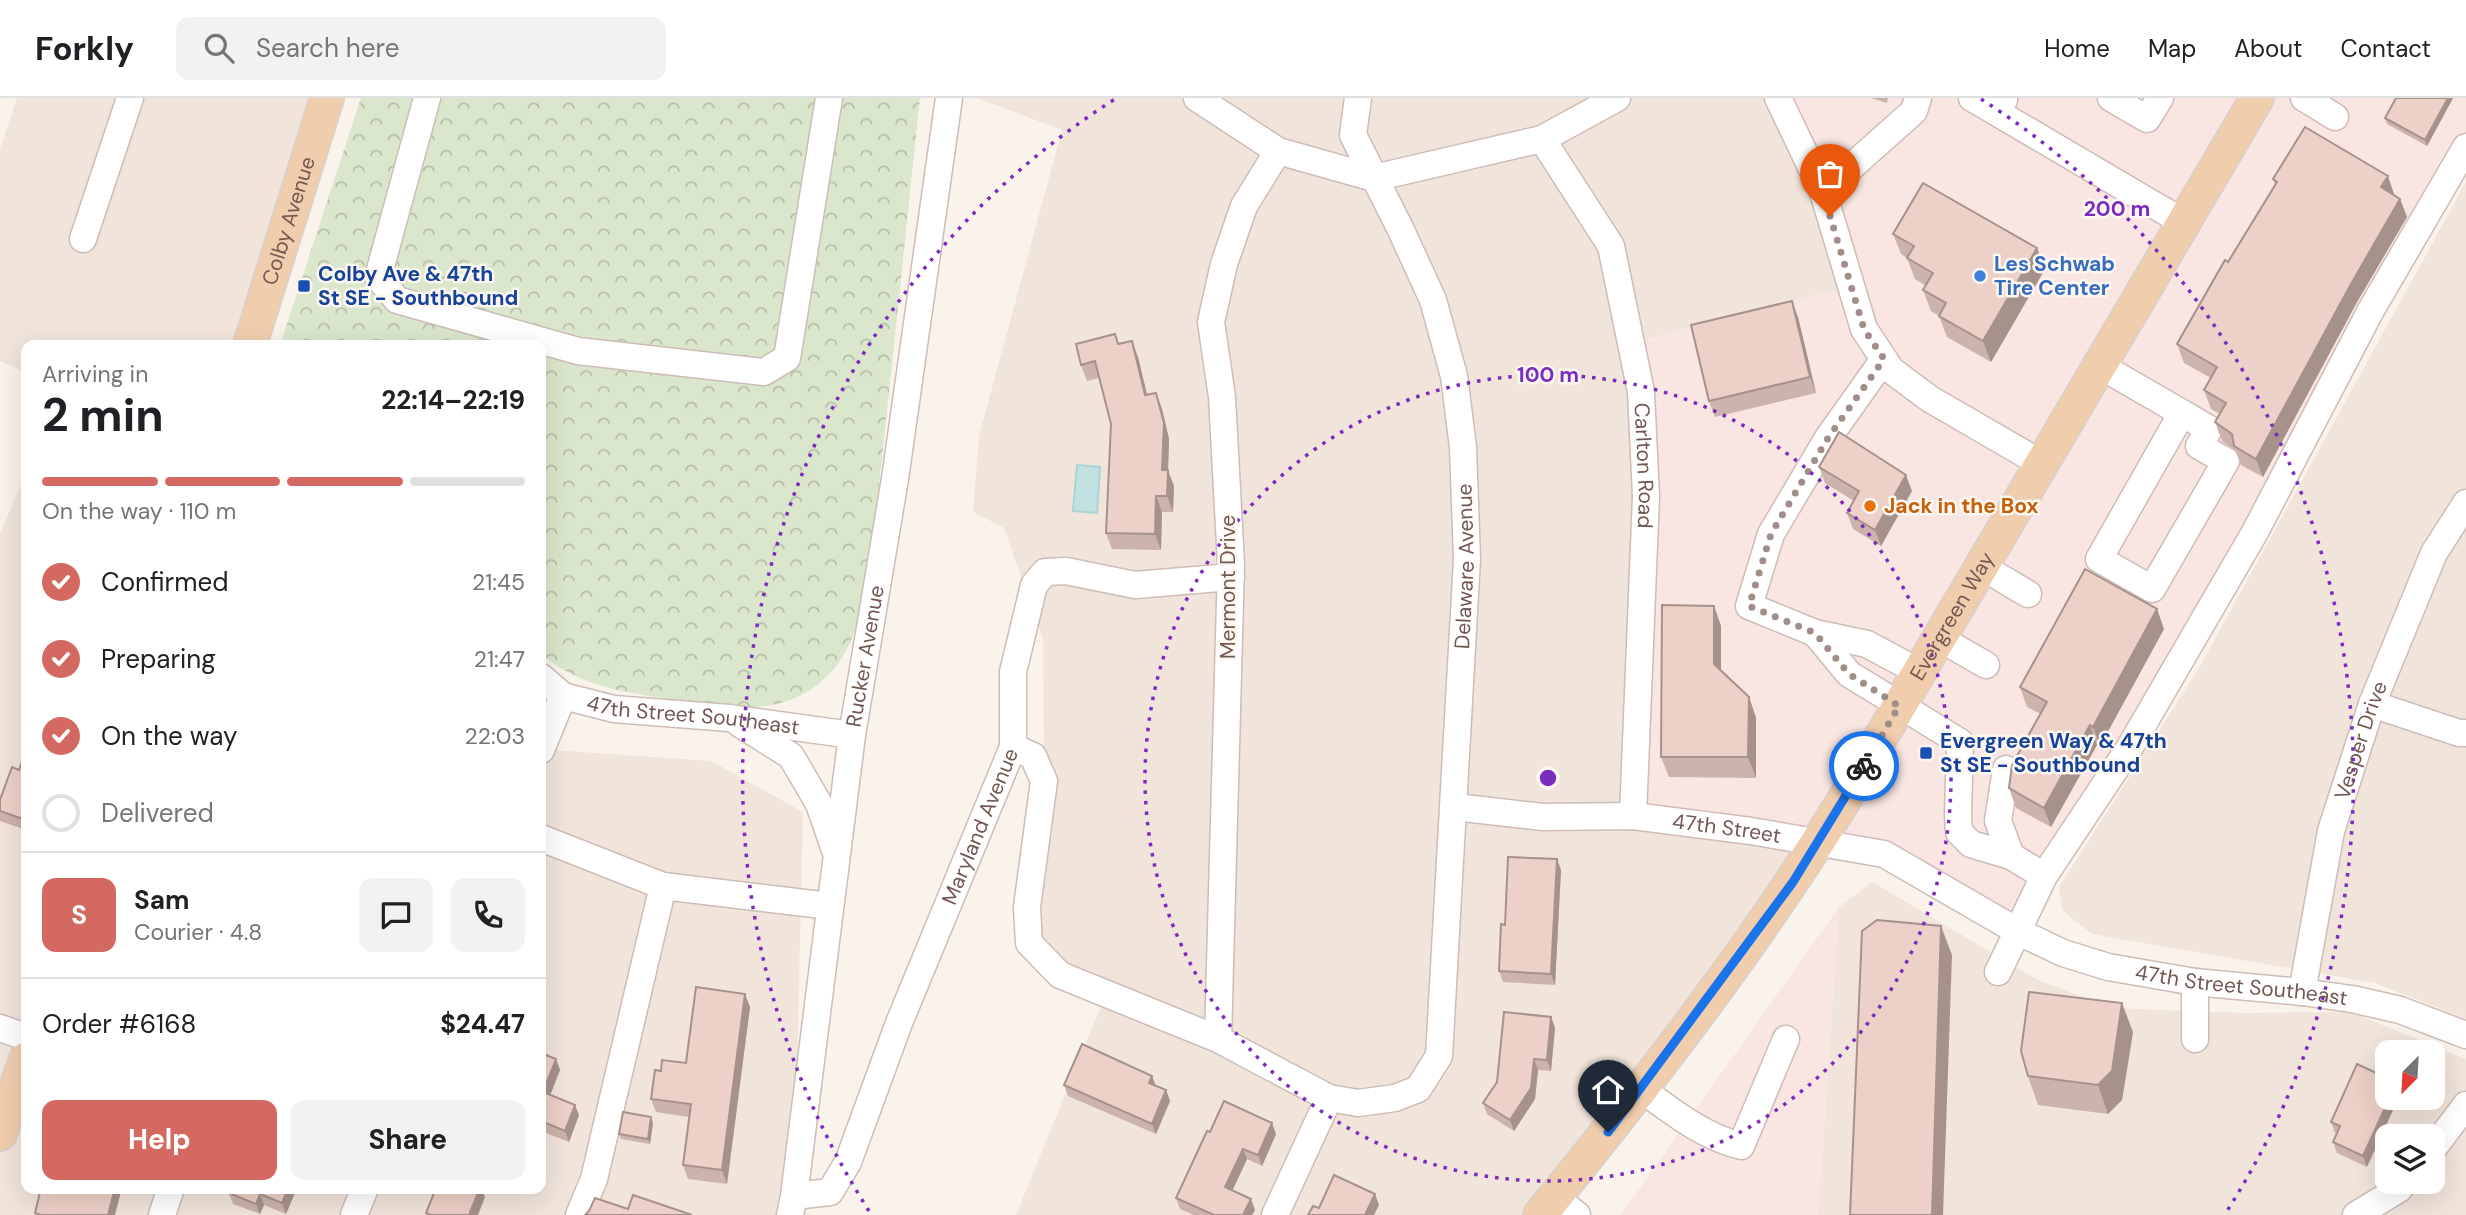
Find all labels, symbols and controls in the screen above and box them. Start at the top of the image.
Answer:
search box [176,17,666,80]
text: Forkly [35,27,134,70]
icon: search [200,29,238,67]
text: Search here [256,31,399,65]
text: Home [2044,33,2110,64]
text: Map [2148,33,2196,64]
text: About [2234,33,2303,64]
text: Contact [2341,33,2431,64]
pin [1800,144,1860,216]
street label: Colby Avenue [256,153,322,289]
icon: bag [1811,155,1849,193]
text: 200 m [2084,195,2150,223]
place label: Les Schwab Tire Center [1994,250,2115,302]
place label: Colby Ave & 47th St SE - Southbound [318,260,518,312]
marker: Les Schwab Tire Center [1972,268,1988,284]
marker: Colby Ave & 47th St SE - Southbound [296,278,312,294]
text: Arriving in [42,359,148,389]
text: 100 m [1517,361,1579,389]
text: 22:14–22:19 [381,383,525,417]
text: 2 min [42,385,164,445]
street label: Carlton Road [1628,402,1660,529]
street label: Delaware Avenue [1448,483,1481,650]
place label: Jack in the Box [1884,492,2038,520]
text: On the way · 110 m [42,496,236,526]
marker: Jack in the Box [1862,498,1878,514]
street label: Mermont Drive [1214,515,1242,659]
street label: Evergreen Way [1903,547,2001,686]
icon: check [42,563,80,601]
text: Confirmed [101,565,228,599]
text: 21:45 [472,567,525,597]
street label: Rucker Avenue [840,583,891,729]
icon: check [42,640,80,678]
text: Preparing [101,642,216,676]
text: 21:47 [474,644,525,674]
street label: Vesper Drive [2328,677,2394,803]
street label: 47th Street Southeast [584,689,801,742]
icon: check [42,717,80,755]
text: On the way [101,719,237,753]
text: 22:03 [465,721,525,751]
place label: Evergreen Way & 47th St SE - Southbound [1940,727,2167,779]
courier [1829,731,1899,801]
street label: Maryland Avenue [935,744,1025,909]
marker: Evergreen Way & 47th St SE - Southbound [1918,745,1934,761]
icon: bike [1845,747,1883,785]
centre of rings [1536,766,1560,790]
text: Delivered [101,796,214,830]
street label: 47th Street [1671,807,1783,850]
button: chat [359,878,433,952]
button: phone [451,878,525,952]
text: Sam [134,883,189,917]
text: S [71,898,87,932]
text: Courier · 4.8 [134,917,262,947]
street label: 47th Street Southeast [2133,958,2349,1012]
text: Order #6168 [42,1007,196,1041]
text: $24.47 [440,1007,525,1041]
north arrow [2375,1040,2445,1110]
map controls [2375,1040,2445,1194]
pin [1578,1060,1638,1132]
icon: home [1589,1071,1627,1109]
button: Help [42,1100,277,1180]
button: Share [291,1100,525,1180]
button: layers [2375,1124,2445,1194]

